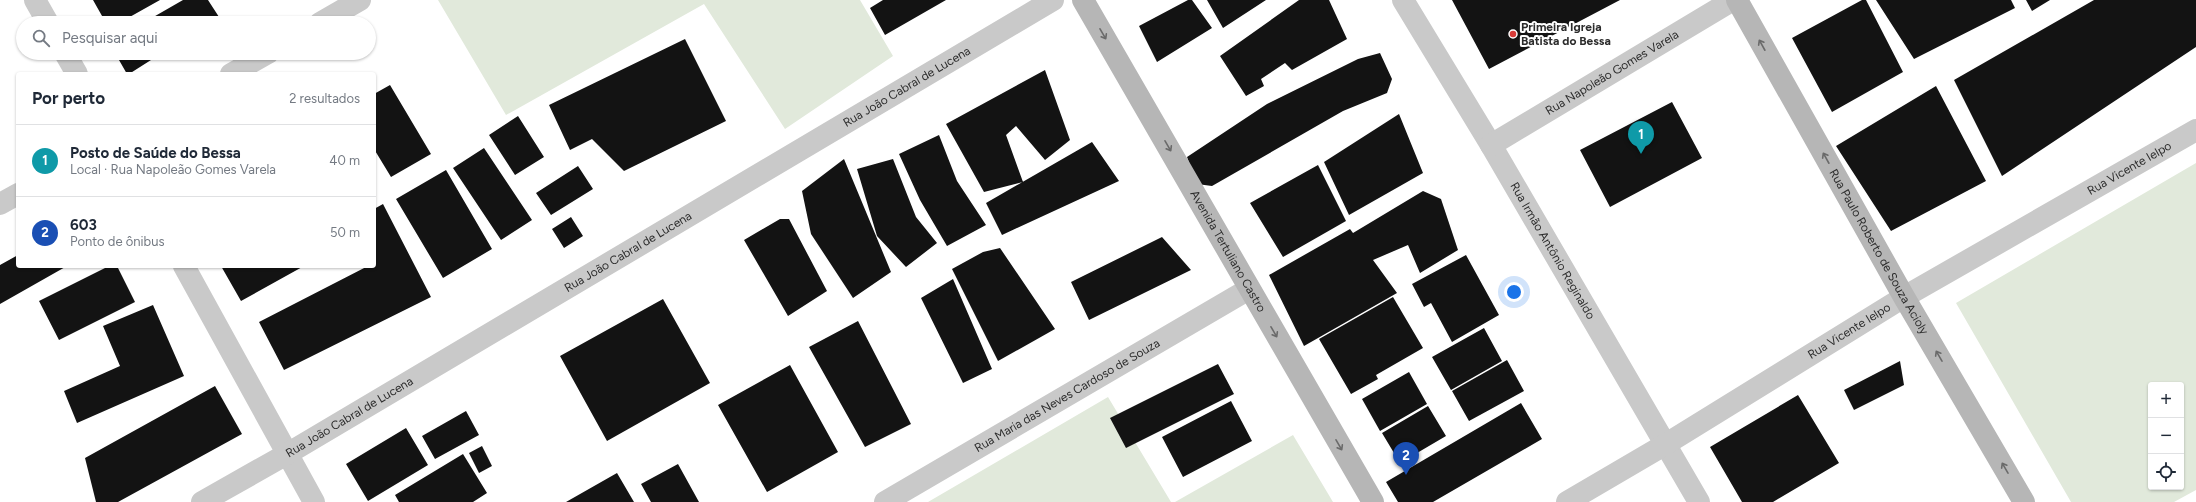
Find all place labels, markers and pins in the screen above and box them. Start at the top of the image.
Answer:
place label: Primeira Igreja Batista do Bessa [1521,20,1611,48]
marker: Primeira Igreja Batista do Bessa [1508,29,1518,39]
pin: 1 [1628,121,1654,154]
pin: 2 [1393,442,1419,475]

